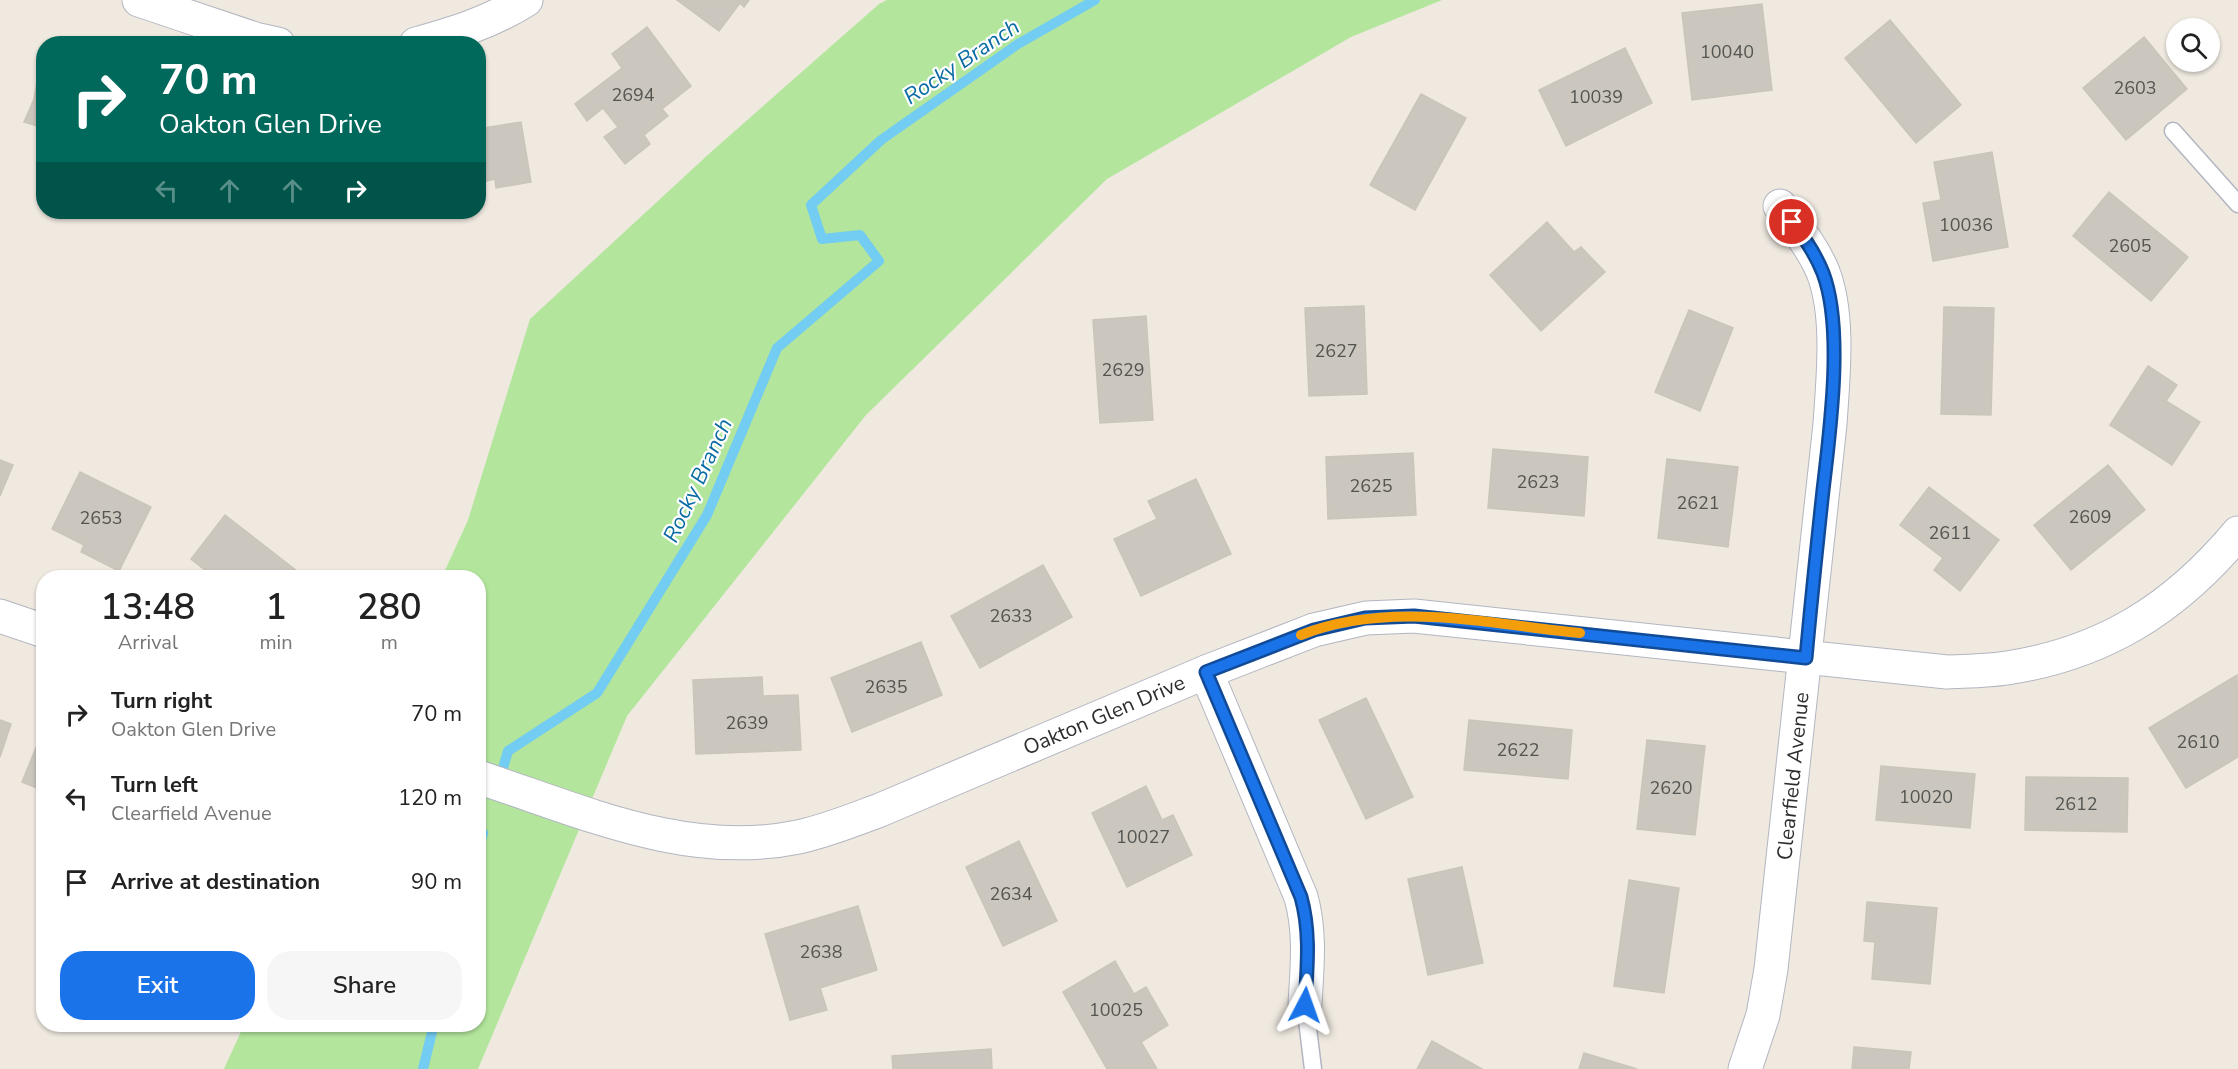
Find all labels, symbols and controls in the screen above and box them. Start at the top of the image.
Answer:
water label: Rocky Branch [898,12,1025,112]
map controls [2166,18,2220,72]
button: search [2166,18,2220,72]
house number: 10040 [1700,40,1754,64]
text: 70 m [159,52,258,109]
icon: right [60,60,138,138]
house number: 2603 [2113,76,2157,100]
house number: 2694 [611,83,655,107]
house number: 10039 [1569,85,1623,109]
text: Oakton Glen Drive [159,106,382,143]
icon: left [150,174,183,207]
icon: ahead [213,174,246,207]
icon: ahead [276,174,309,207]
icon: right [339,174,372,207]
pin [1766,196,1817,247]
icon: arrive [1775,205,1808,238]
house number: 10036 [1939,213,1993,237]
house number: 2605 [2108,234,2152,258]
house number: 2627 [1314,339,1358,363]
house number: 2629 [1101,358,1145,382]
water label: Rocky Branch [656,413,740,547]
house number: 2623 [1516,470,1560,494]
house number: 2625 [1349,474,1393,498]
house number: 2621 [1676,491,1720,515]
house number: 2609 [2068,505,2112,529]
house number: 2653 [79,506,123,530]
house number: 2611 [1928,521,1972,545]
text: 13:48 [100,583,195,632]
text: 1 [265,583,287,632]
text: 280 [357,583,422,632]
house number: 2633 [989,604,1033,628]
text: Arrival [118,629,178,656]
text: min [260,629,293,656]
text: m [381,629,398,656]
street label: Oakton Glen Drive [1019,668,1189,762]
house number: 2635 [864,675,908,699]
text: Turn right [111,686,212,716]
street label: Clearfield Avenue [1770,691,1816,861]
icon: right [60,698,93,731]
text: 70 m [411,699,462,729]
house number: 2639 [725,711,769,735]
text: Oakton Glen Drive [111,716,276,743]
house number: 2610 [2176,730,2220,754]
house number: 2622 [1496,738,1540,762]
text: Turn left [111,770,198,800]
house number: 2620 [1649,776,1693,800]
icon: left [60,782,93,815]
text: 120 m [398,783,462,813]
house number: 10020 [1899,785,1953,809]
house number: 2612 [2054,792,2098,816]
text: Clearfield Avenue [111,800,272,827]
house number: 10027 [1116,825,1170,849]
icon: arrive [60,866,93,899]
text: Arrive at destination [111,867,320,897]
text: 90 m [411,867,462,897]
house number: 2634 [989,882,1033,906]
house number: 2638 [799,940,843,964]
button: Exit [60,951,255,1020]
button: Share [267,951,462,1020]
position arrow [1273,973,1337,1037]
house number: 10025 [1089,998,1143,1022]

